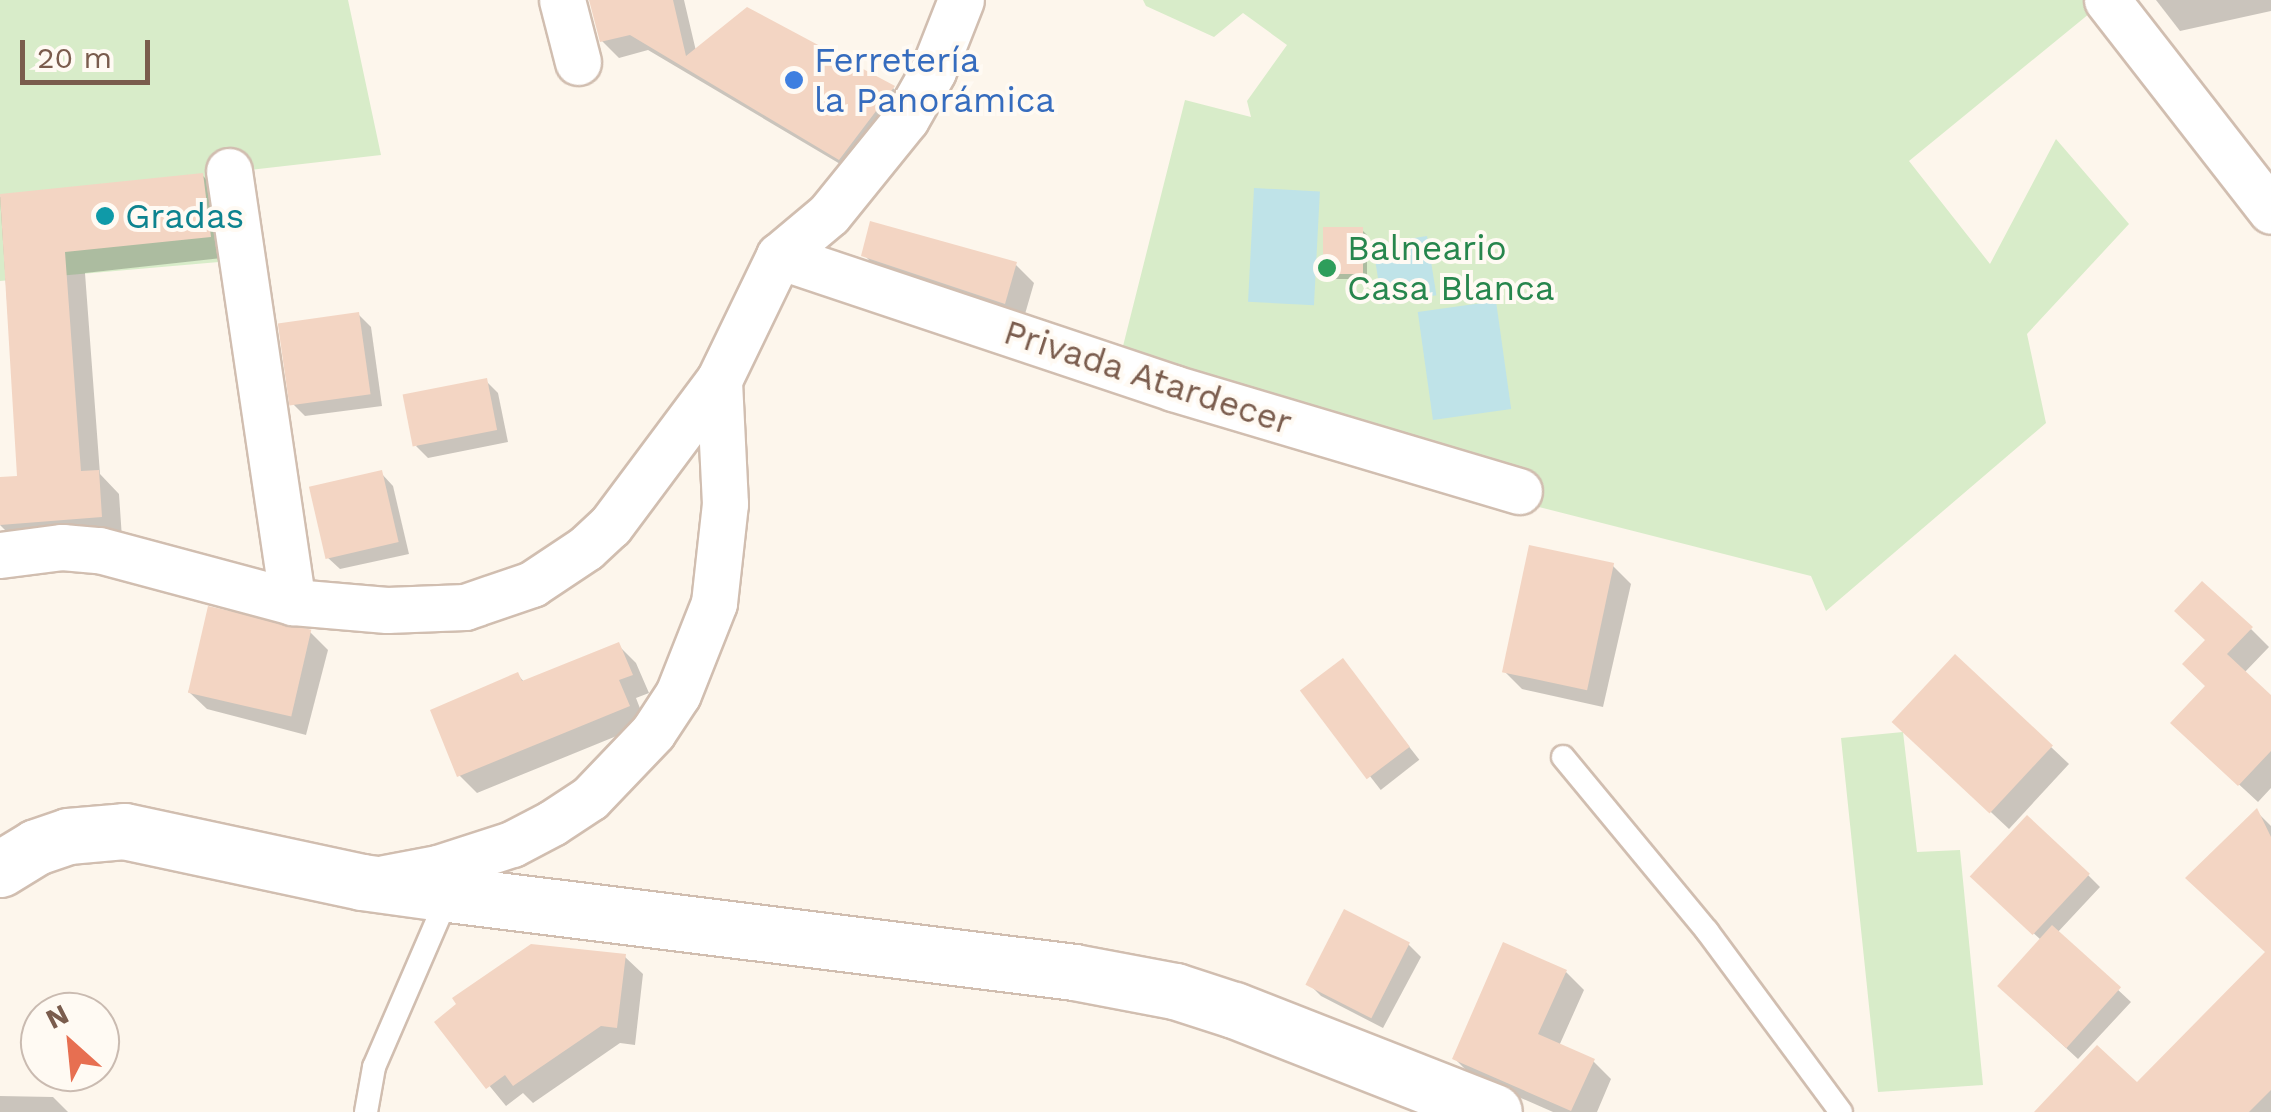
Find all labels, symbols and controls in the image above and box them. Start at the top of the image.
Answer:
scale bar [25,20,155,82]
place label: Ferretería la Panorámica [814,39,1056,121]
text: 20 m [37,40,112,75]
marker: Ferretería la Panorámica [783,69,805,91]
place label: Gradas [125,195,244,237]
marker: Gradas [94,205,116,227]
place label: Balneario Casa Blanca [1347,227,1555,309]
marker: Balneario Casa Blanca [1316,257,1338,279]
street label: Privada Atardecer [998,310,1298,444]
north arrow [20,992,120,1092]
text: N [40,997,74,1036]

